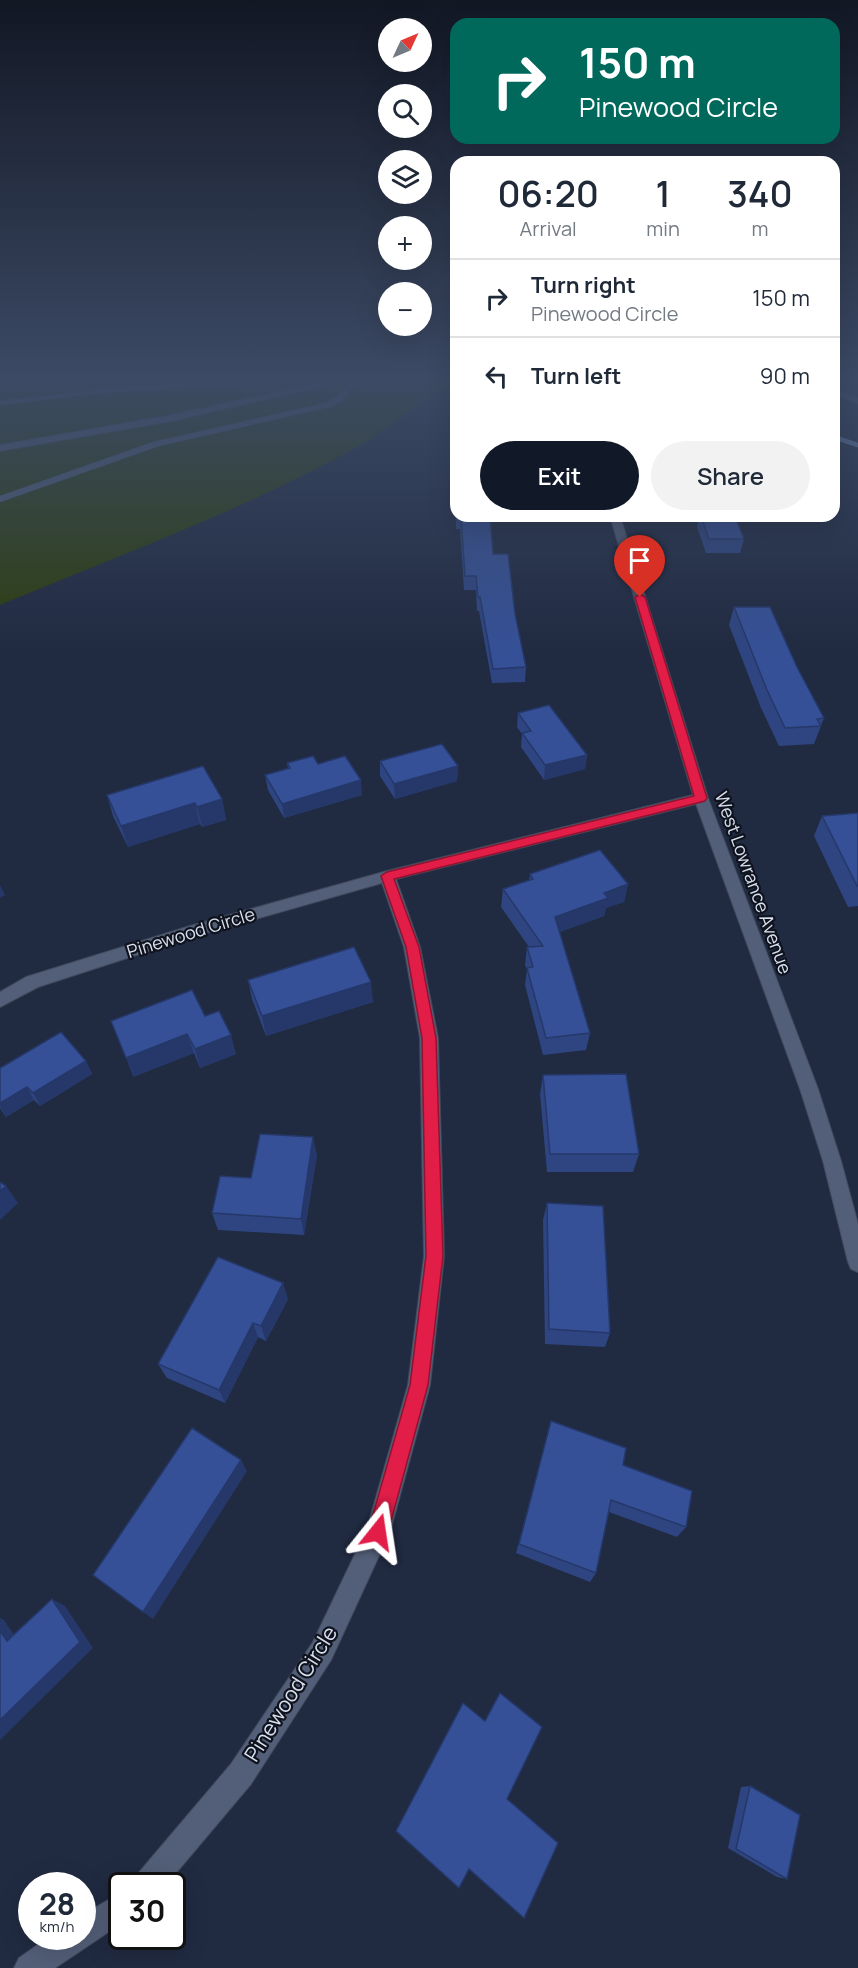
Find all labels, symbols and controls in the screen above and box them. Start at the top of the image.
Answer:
north arrow [378,18,432,72]
map controls [378,18,432,336]
text: 150 m [579,33,696,91]
icon: right [480,42,558,120]
button: search [378,84,432,138]
text: Pinewood Circle [579,88,778,125]
button: layers [378,150,432,204]
text: 06:20 [497,169,599,218]
text: 1 [655,169,671,218]
text: 340 [727,169,793,218]
text: Arrival [520,215,577,242]
text: min [646,215,680,242]
text: m [751,215,768,242]
button: + [378,216,432,270]
text: Turn right [531,270,636,300]
button: − [378,282,432,336]
icon: right [480,282,513,315]
text: 150 m [752,283,810,313]
text: Pinewood Circle [531,300,678,327]
icon: left [480,360,513,393]
text: Turn left [531,361,621,391]
text: 90 m [760,361,810,391]
button: Exit [480,441,639,510]
button: Share [651,441,810,510]
pin [614,535,665,597]
icon: arrive [623,544,656,577]
street label: West Lowrance Avenue [710,788,798,977]
street label: Pinewood Circle [124,901,258,963]
position arrow [346,1500,410,1564]
street label: Pinewood Circle [237,1620,343,1767]
speed limit sign: 30 [108,1872,186,1950]
text: 28 [39,1883,75,1924]
text: km/h [40,1916,74,1937]

